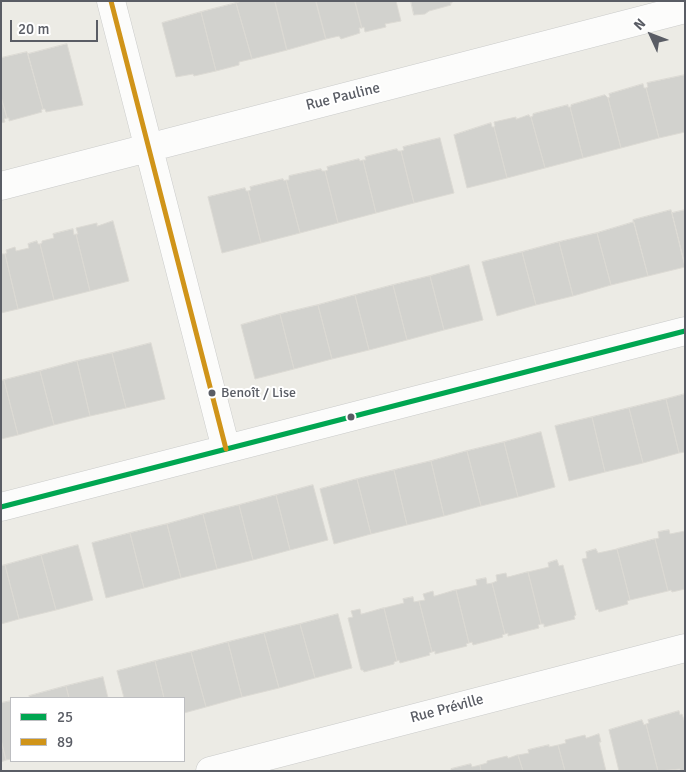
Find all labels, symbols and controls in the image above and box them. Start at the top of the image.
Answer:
scale bar [12,10,100,42]
north arrow [626,10,676,60]
text: N [630,15,649,34]
text: 20 m [18,20,49,38]
street label: Rue Pauline [304,79,382,115]
place label: Benoît / Lise [221,385,296,401]
marker: Benoît / Lise [207,388,217,398]
unlabelled marker [346,412,356,422]
street label: Rue Préville [408,691,486,727]
legend [10,697,185,762]
text: 25 [57,708,73,726]
text: 89 [57,733,73,751]

